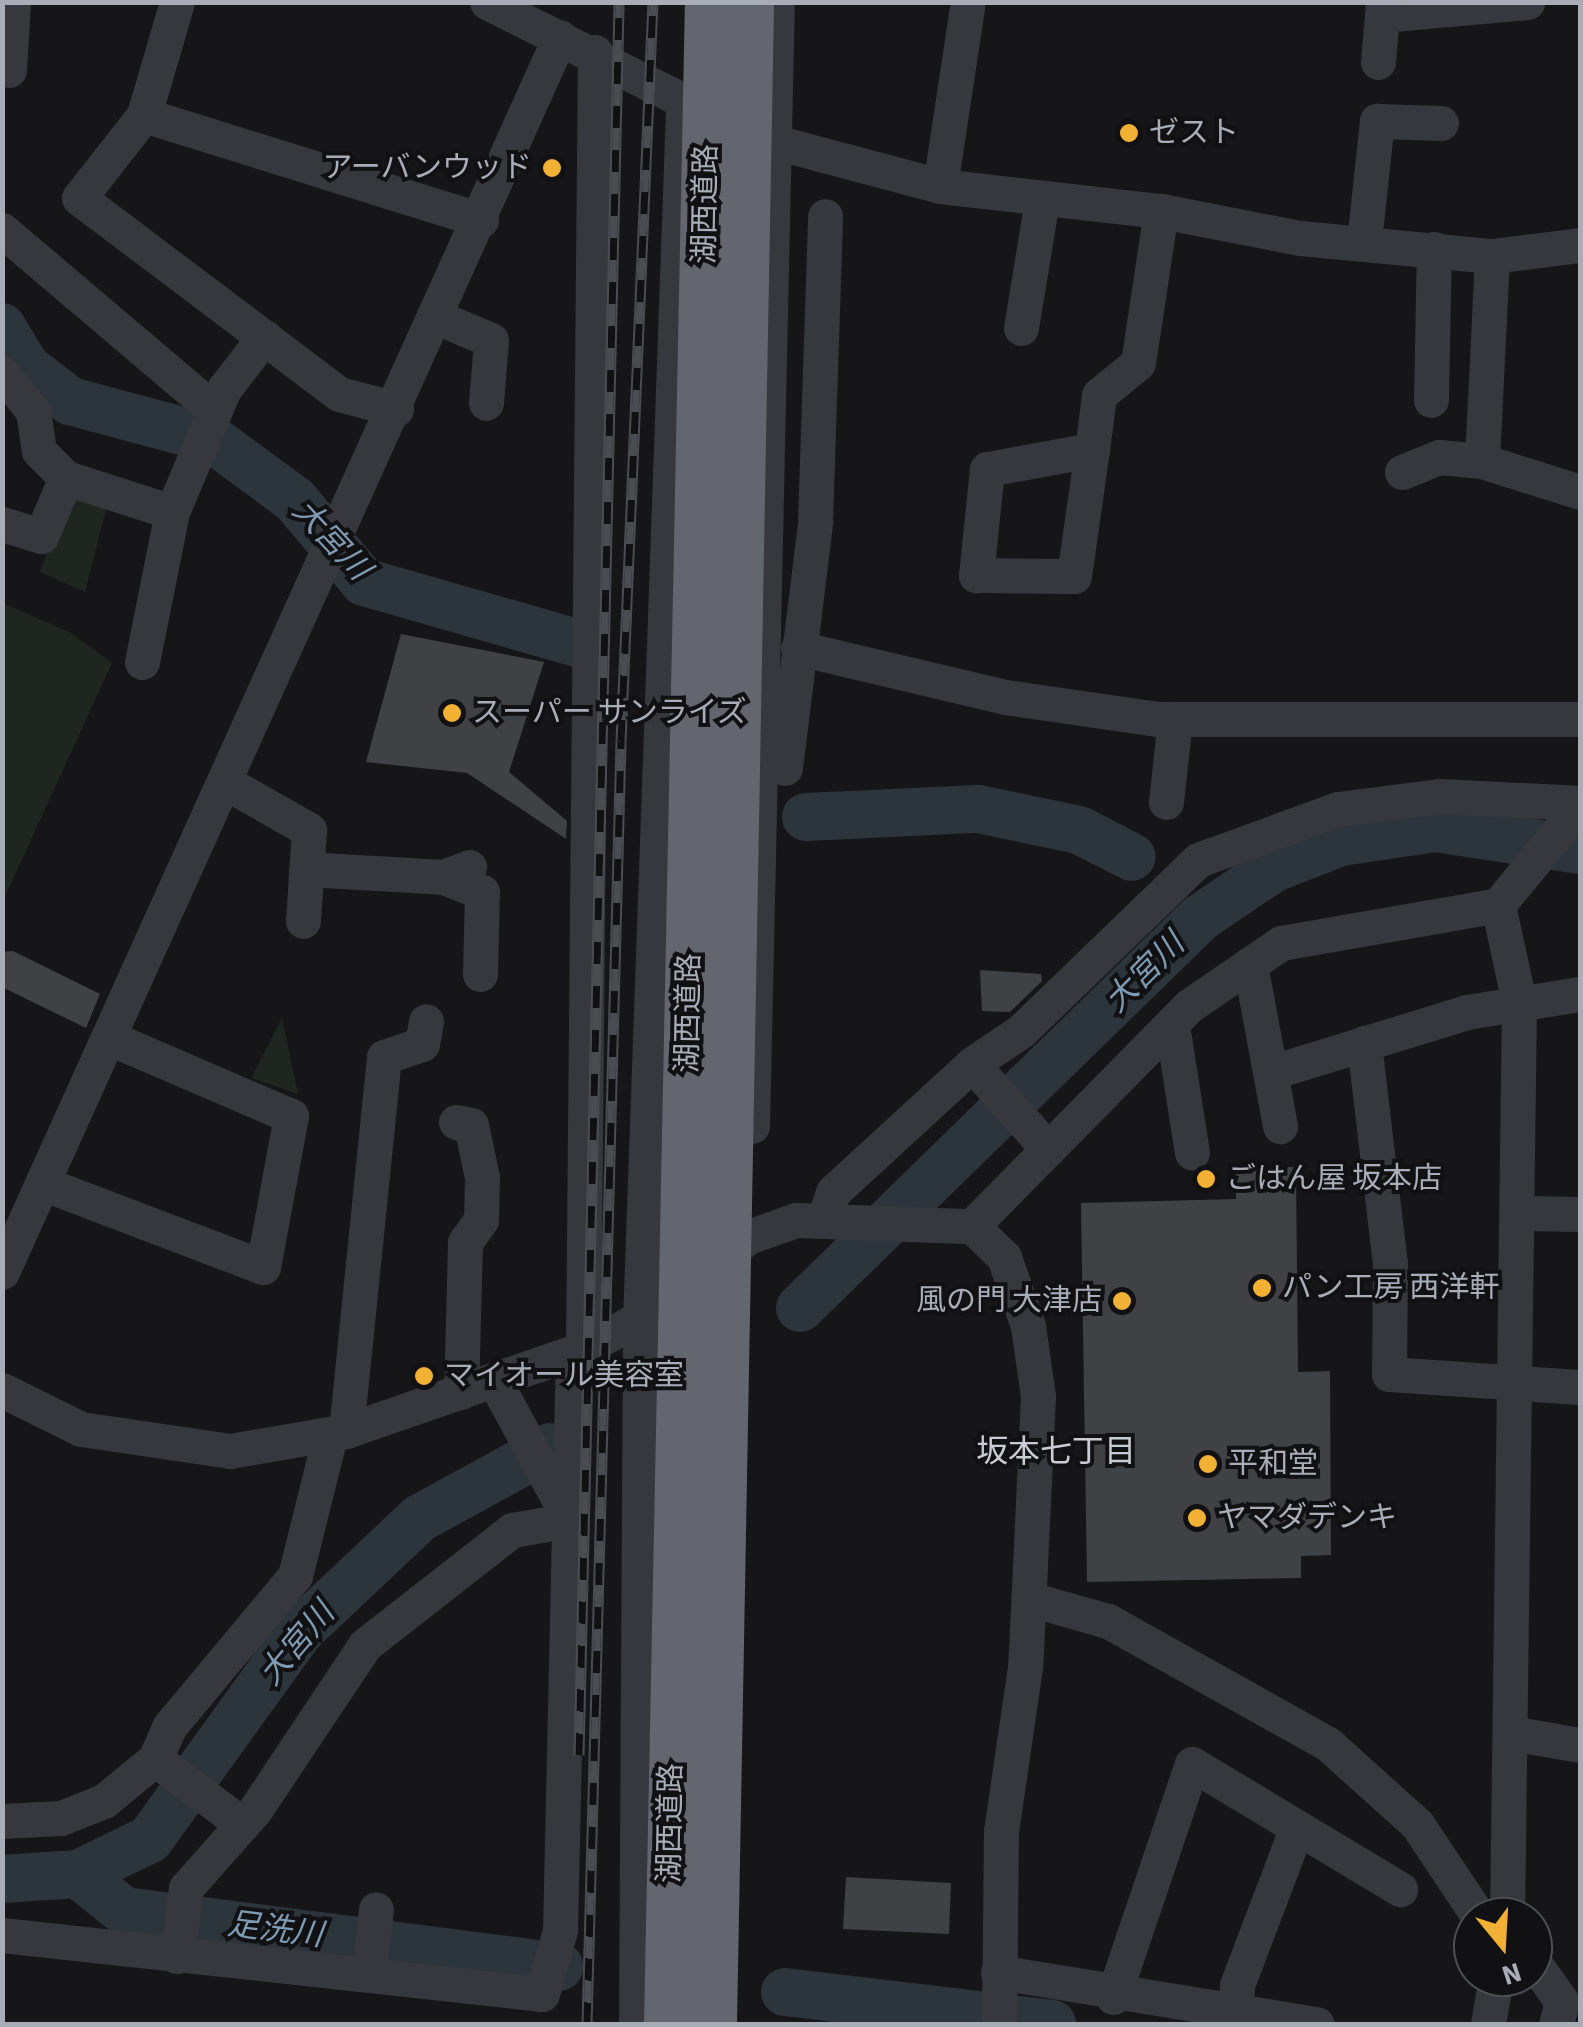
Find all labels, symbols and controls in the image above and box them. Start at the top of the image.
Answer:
place label: ゼスト [1149,115,1239,151]
marker: ゼスト [1118,122,1140,144]
street label: 湖西道路 [687,144,725,264]
place label: アーバンウッド [324,150,532,186]
marker: アーバンウッド [541,157,563,179]
water label: 大宮川 [284,492,378,588]
place label: スーパー サンライズ [472,695,748,731]
marker: スーパー サンライズ [441,702,463,724]
water label: 大宮川 [1097,925,1193,1021]
street label: 湖西道路 [670,953,708,1073]
place label: ごはん屋 坂本店 [1226,1161,1442,1197]
marker: ごはん屋 坂本店 [1195,1168,1217,1190]
place label: パン工房 西洋軒 [1282,1270,1498,1306]
marker: パン工房 西洋軒 [1251,1277,1273,1299]
place label: 風の門 大津店 [916,1283,1102,1319]
marker: 風の門 大津店 [1111,1290,1133,1312]
place label: マイオール美容室 [444,1358,684,1394]
marker: マイオール美容室 [413,1365,435,1387]
district label: 坂本七丁目 [976,1433,1136,1471]
place label: 平和堂 [1228,1446,1318,1482]
marker: 平和堂 [1197,1453,1219,1475]
place label: ヤマダデンキ [1217,1500,1397,1536]
marker: ヤマダデンキ [1186,1507,1208,1529]
water label: 大宮川 [251,1595,343,1693]
street label: 湖西道路 [652,1763,690,1883]
north arrow [1453,1897,1553,1997]
water label: 足洗川 [225,1905,325,1955]
text: N [1497,1952,1527,1996]

